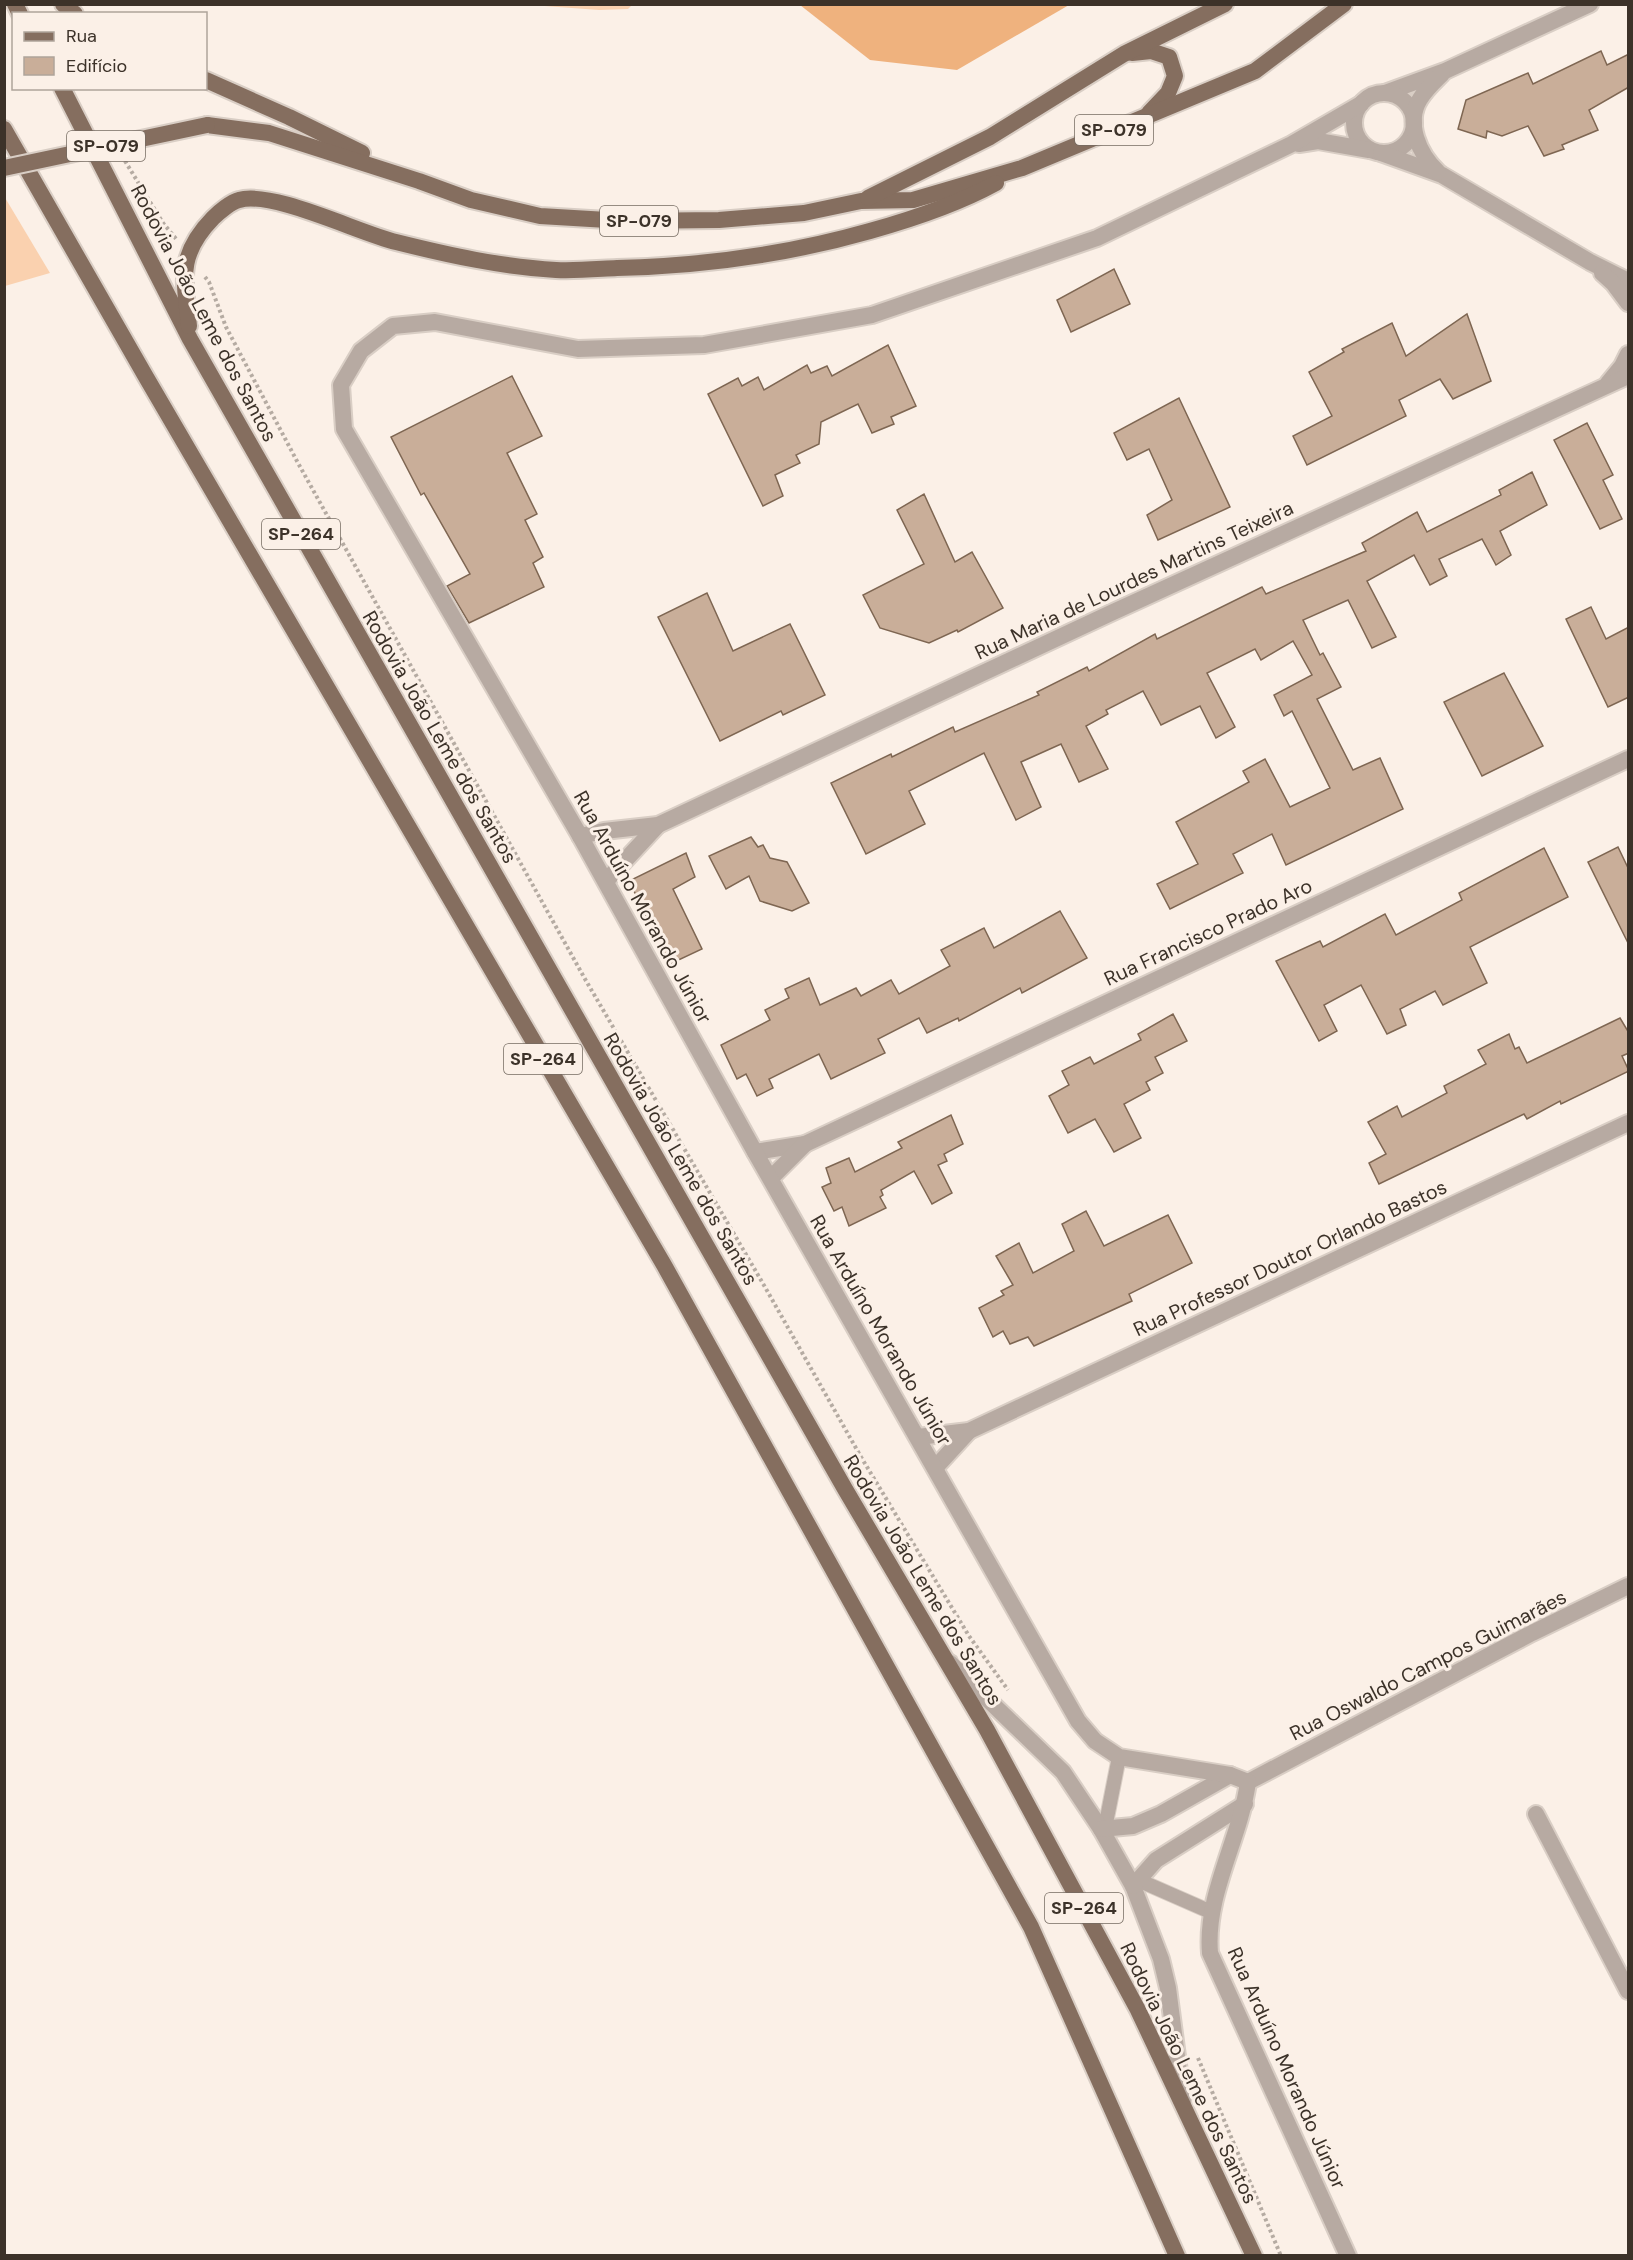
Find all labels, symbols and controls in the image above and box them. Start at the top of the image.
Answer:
legend [12,12,207,90]
text: Rua [66,24,97,48]
text: Edifício [66,54,127,78]
road number: SP-079 [1075,115,1153,145]
road number: SP-079 [67,131,145,161]
street label: Rodovia João Leme dos Santos [125,180,283,446]
road number: SP-079 [600,206,678,236]
street label: Rua Maria de Lourdes Martins Teixeira [970,495,1298,665]
road number: SP-264 [262,519,340,549]
street label: Rodovia João Leme dos Santos [357,606,523,868]
street label: Rua Arduíno Morando Júnior [568,786,718,1028]
street label: Rua Francisco Prado Aro [1100,872,1316,992]
street label: Rodovia João Leme dos Santos [598,1028,764,1290]
road number: SP-264 [504,1044,582,1074]
street label: Rua Professor Doutor Orlando Bastos [1129,1174,1451,1342]
street label: Rua Arduíno Morando Júnior [804,1210,958,1450]
street label: Rodovia João Leme dos Santos [838,1450,1008,1710]
street label: Rua Oswaldo Campos Guimarães [1285,1584,1571,1746]
road number: SP-264 [1045,1893,1123,1923]
street label: Rodovia João Leme dos Santos [1114,1938,1264,2208]
street label: Rua Arduíno Morando Júnior [1222,1943,1352,2193]

